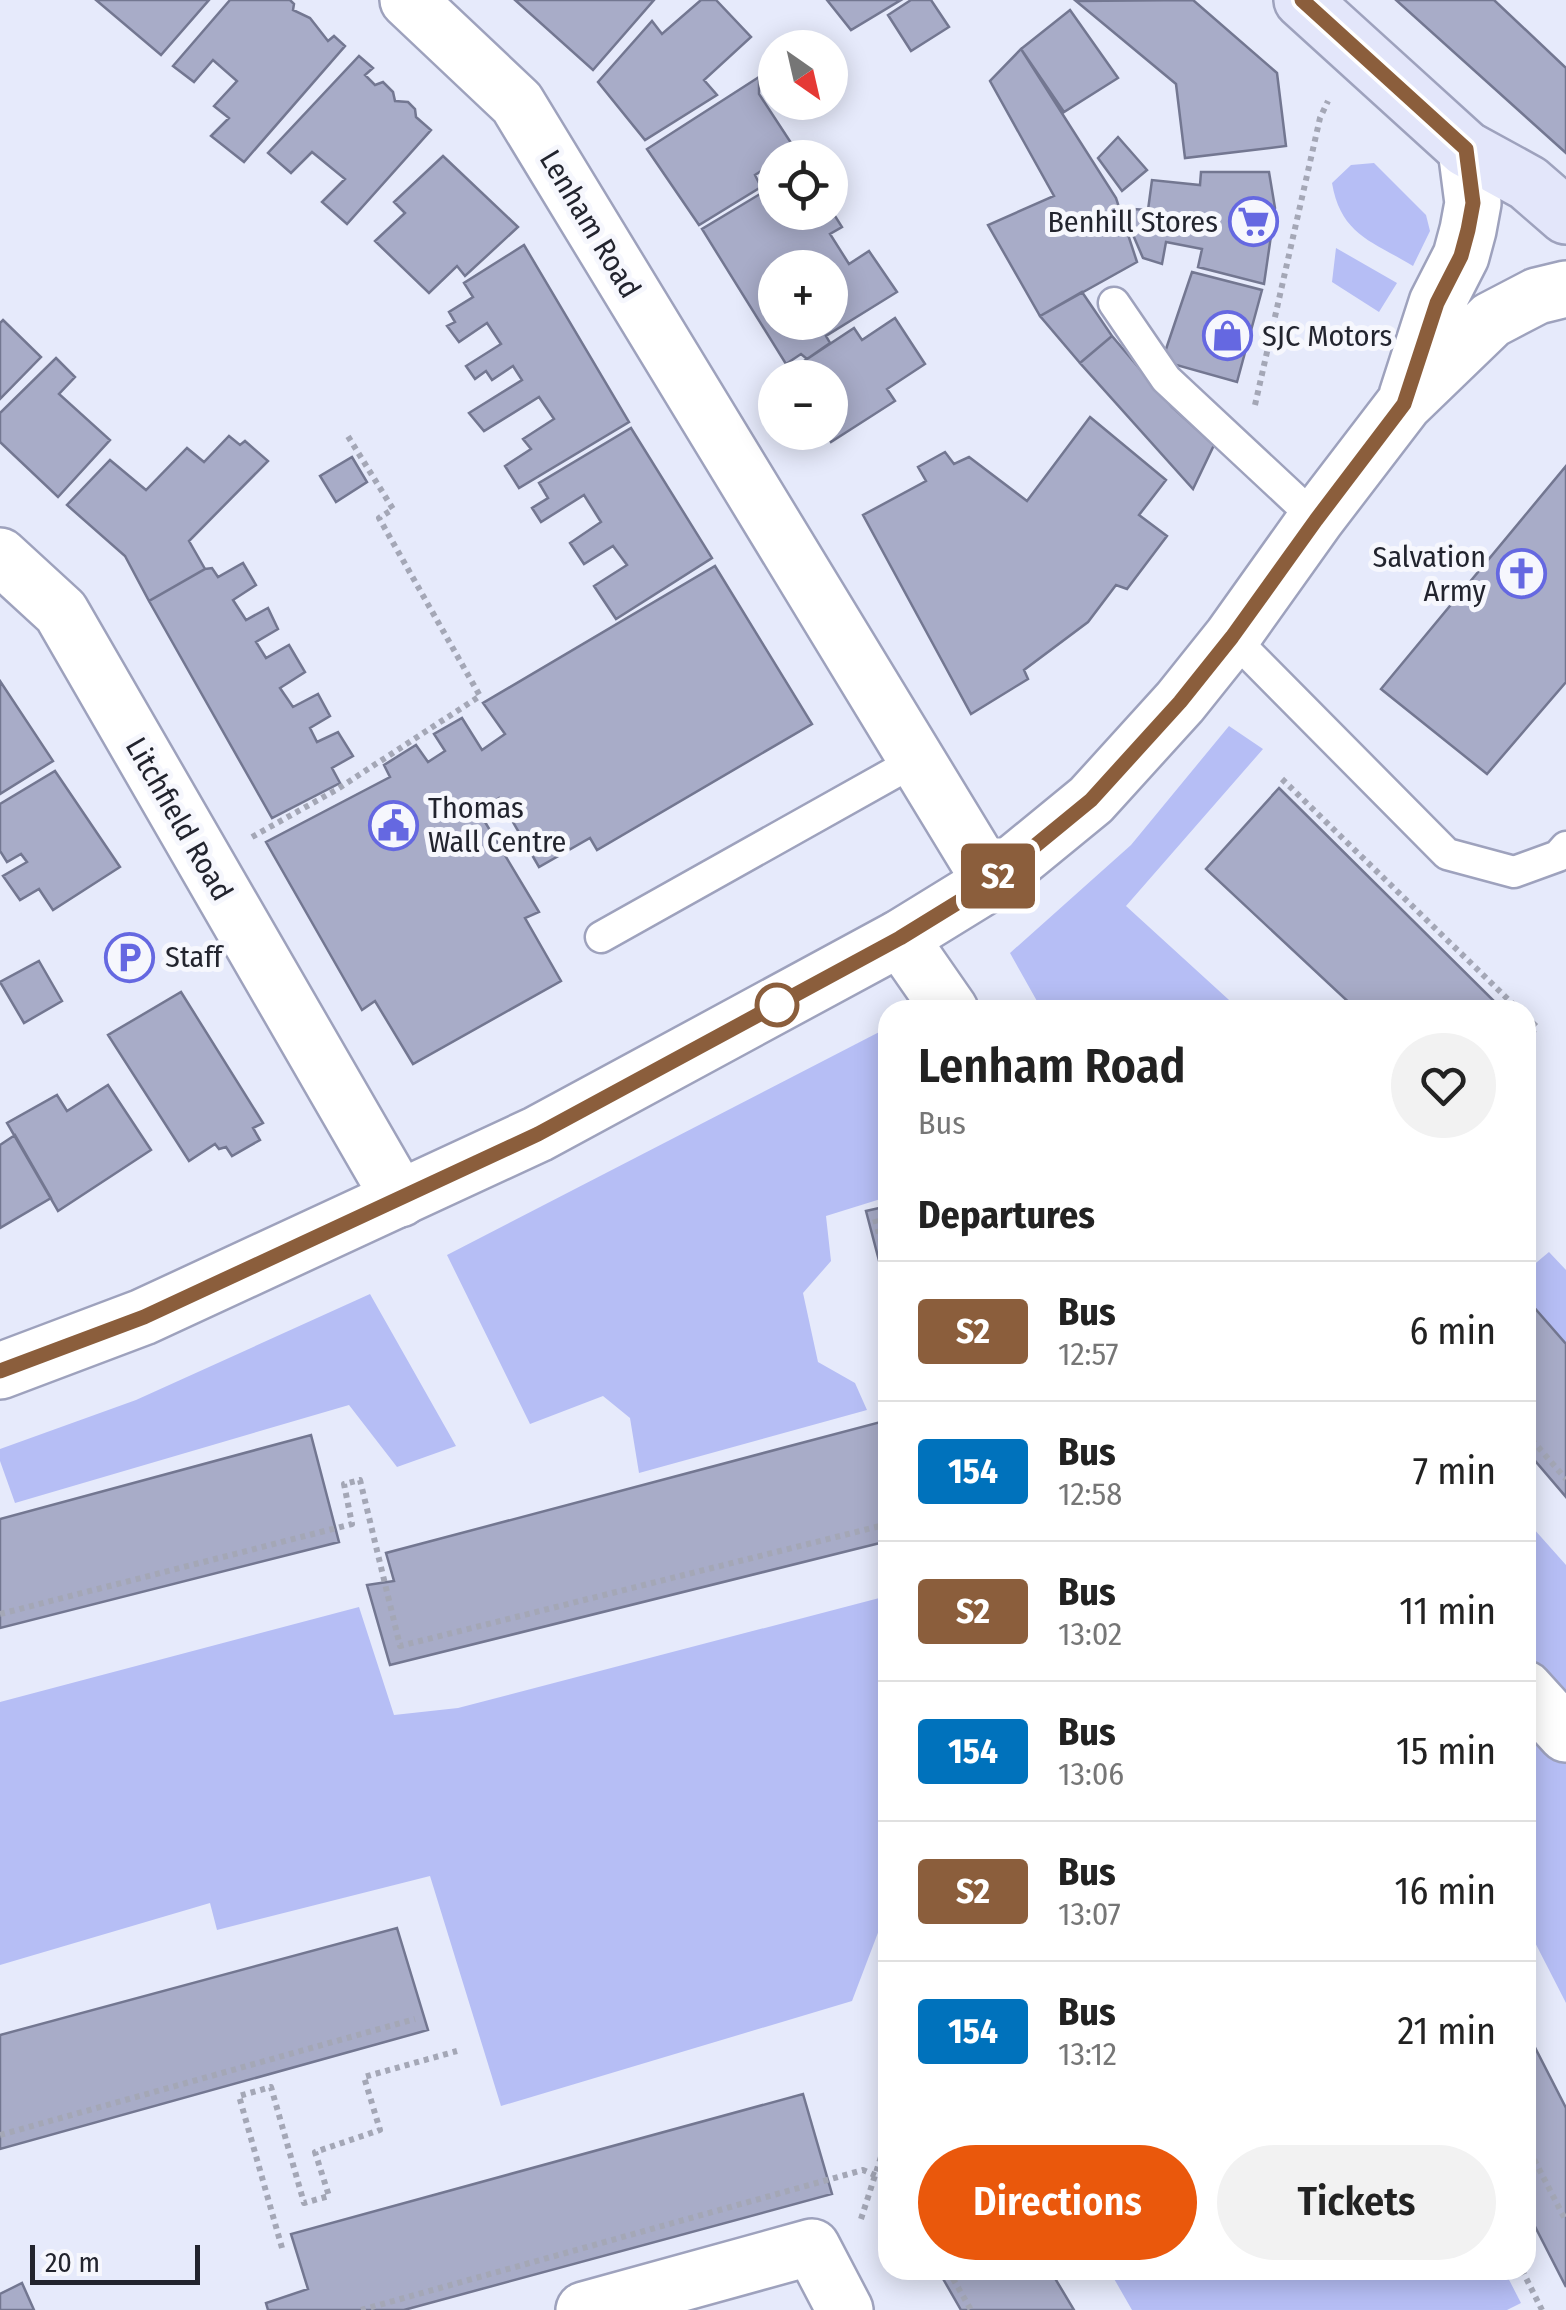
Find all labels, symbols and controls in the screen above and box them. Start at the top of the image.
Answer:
north arrow [758,30,848,120]
map controls [758,30,848,450]
button: locate [758,140,848,230]
street label: Lenham Road [532,144,648,304]
supermarket icon: Benhill Stores [1227,196,1279,248]
place label: Benhill Stores [1047,204,1218,240]
button: + [758,250,848,340]
shop icon: SJC Motors [1201,310,1253,362]
place label: SJC Motors [1262,318,1392,354]
button: − [758,360,848,450]
place label: Salvation Army [1373,539,1487,609]
church icon: Salvation Army [1495,548,1547,600]
street label: Litchfield Road [118,731,240,907]
place label: Thomas Wall Centre [428,790,566,860]
public building icon: Thomas Wall Centre [367,799,419,851]
line badge: S2 [953,844,1043,908]
text: S2 [981,855,1015,897]
parking icon: Staff [104,931,156,983]
place label: Staff [165,939,224,975]
unlabelled marker [756,984,798,1026]
button: heart [1391,1033,1496,1138]
text: Lenham Road [918,1037,1186,1095]
text: Bus [918,1104,966,1142]
text: Departures [918,1192,1095,1238]
text: Bus [1058,1289,1116,1335]
text: 6 min [1409,1308,1496,1354]
text: S2 [956,1310,990,1352]
text: 12:57 [1058,1335,1118,1373]
text: Bus [1058,1429,1116,1475]
text: 7 min [1413,1448,1496,1494]
text: 154 [948,1450,998,1492]
text: 12:58 [1058,1475,1122,1513]
text: Bus [1058,1569,1116,1615]
text: 11 min [1399,1588,1496,1634]
text: S2 [956,1590,990,1632]
text: 13:02 [1058,1615,1122,1653]
text: Bus [1058,1709,1116,1755]
text: 15 min [1396,1728,1496,1774]
text: 154 [948,1730,998,1772]
text: 13:06 [1058,1755,1124,1793]
text: Bus [1058,1849,1116,1895]
text: 16 min [1395,1868,1496,1914]
text: S2 [956,1870,990,1912]
text: 13:07 [1058,1895,1121,1933]
text: Bus [1058,1989,1116,2035]
text: 21 min [1398,2008,1496,2054]
text: 154 [948,2010,998,2052]
text: 13:12 [1058,2035,1117,2073]
button: Directions [918,2145,1197,2260]
button: Tickets [1217,2145,1496,2260]
scale bar [30,2240,200,2284]
text: 20 m [45,2246,100,2279]

